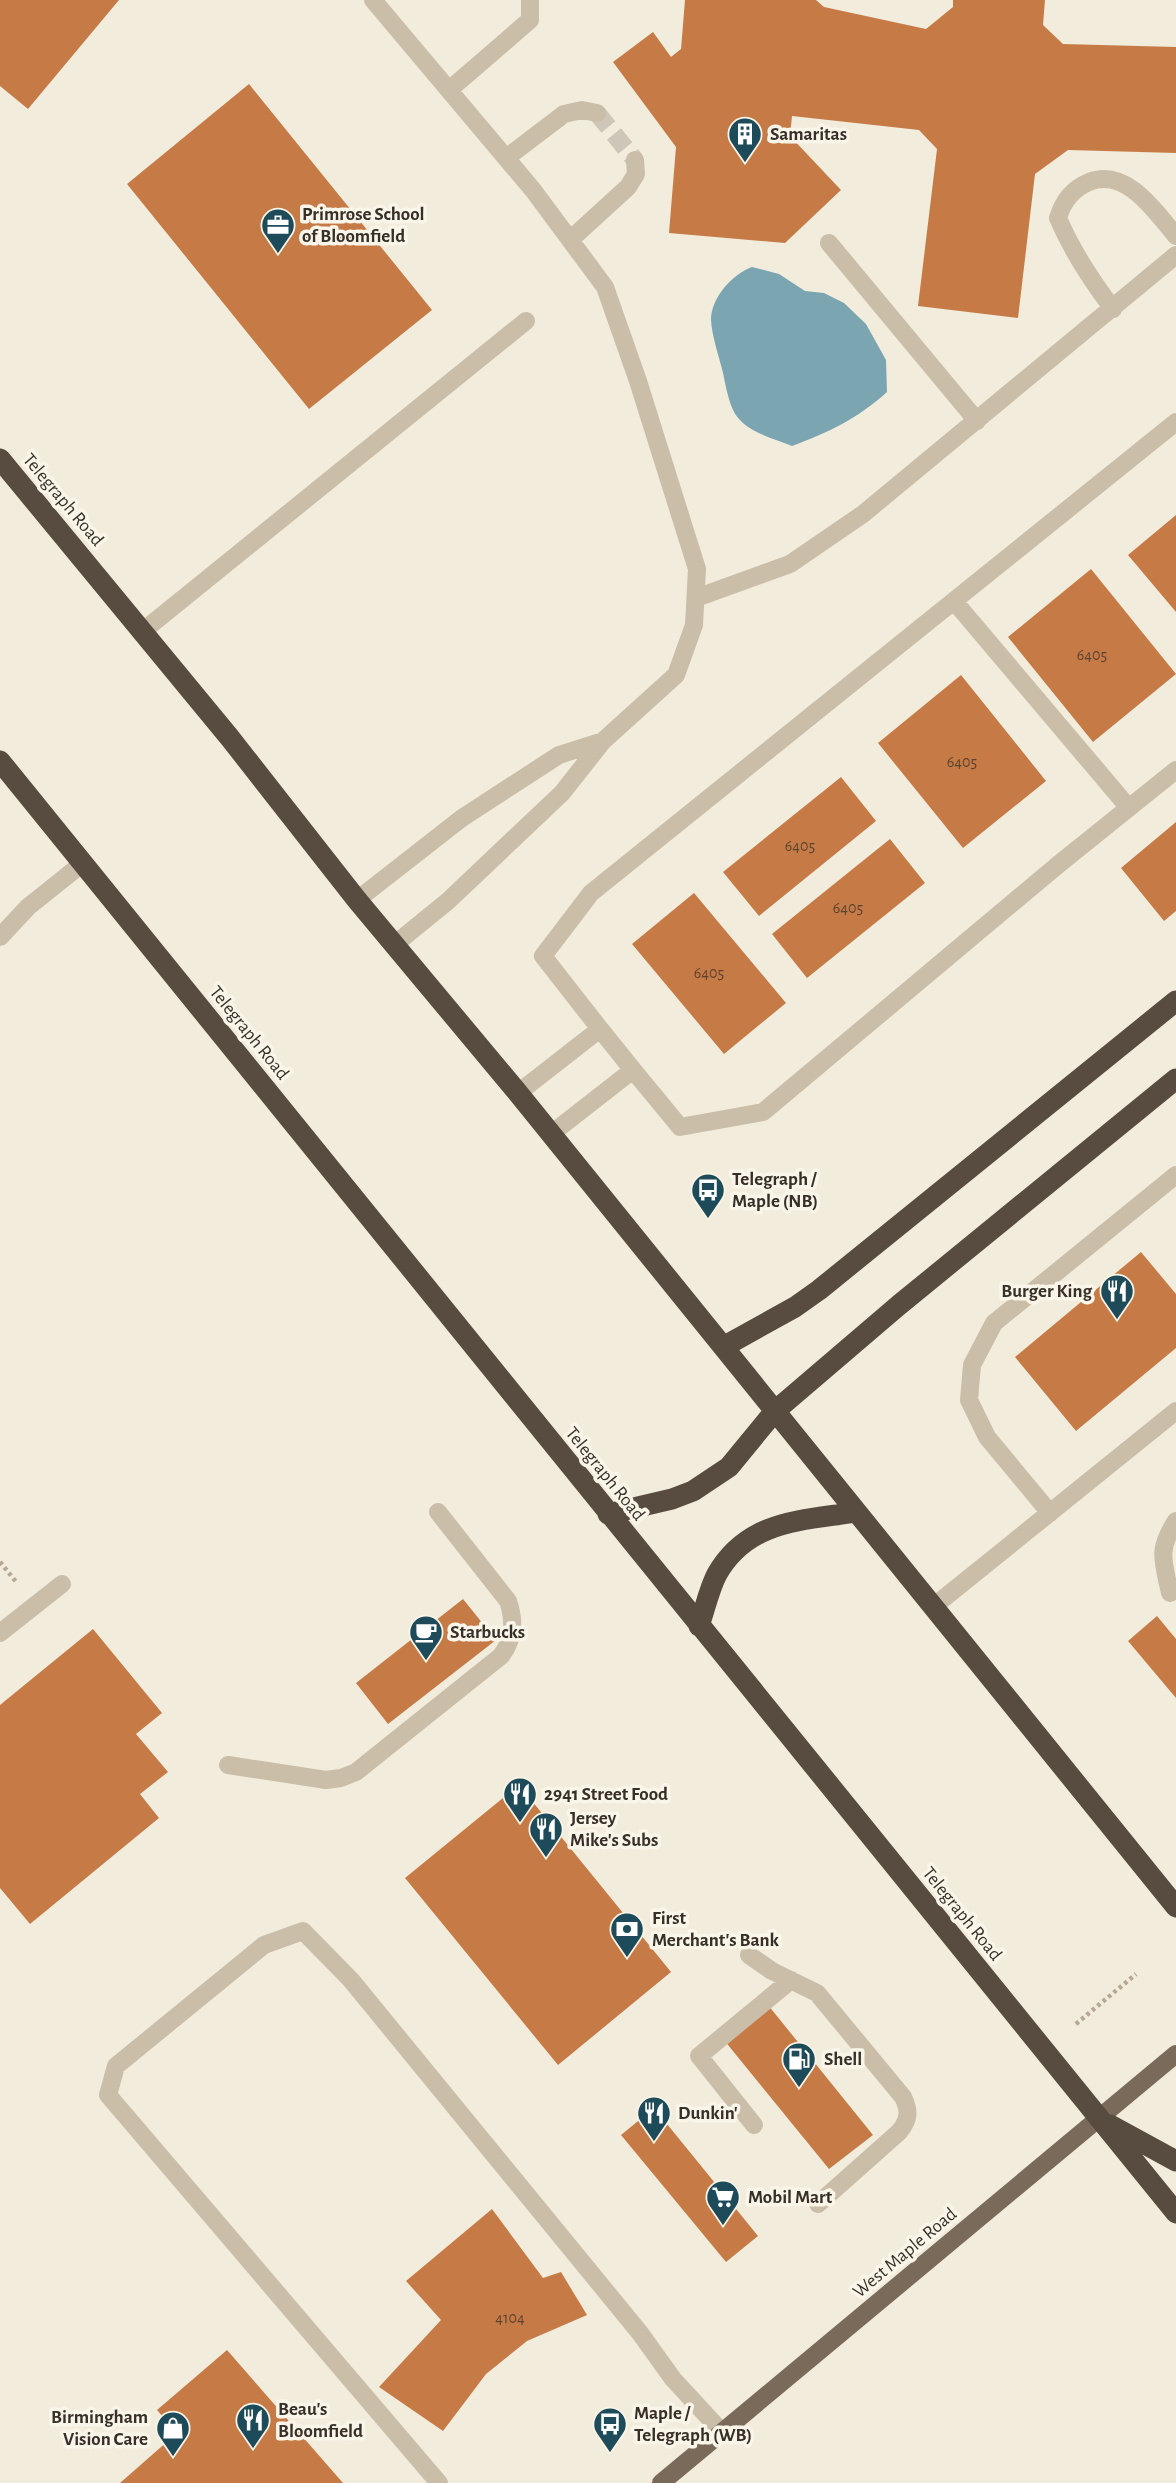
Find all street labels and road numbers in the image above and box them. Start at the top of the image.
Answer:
street label: Telegraph Road [19,450,107,550]
street label: Telegraph Road [206,983,293,1084]
street label: Telegraph Road [562,1424,649,1525]
street label: Telegraph Road [919,1864,1006,1965]
street label: West Maple Road [850,2204,961,2302]

